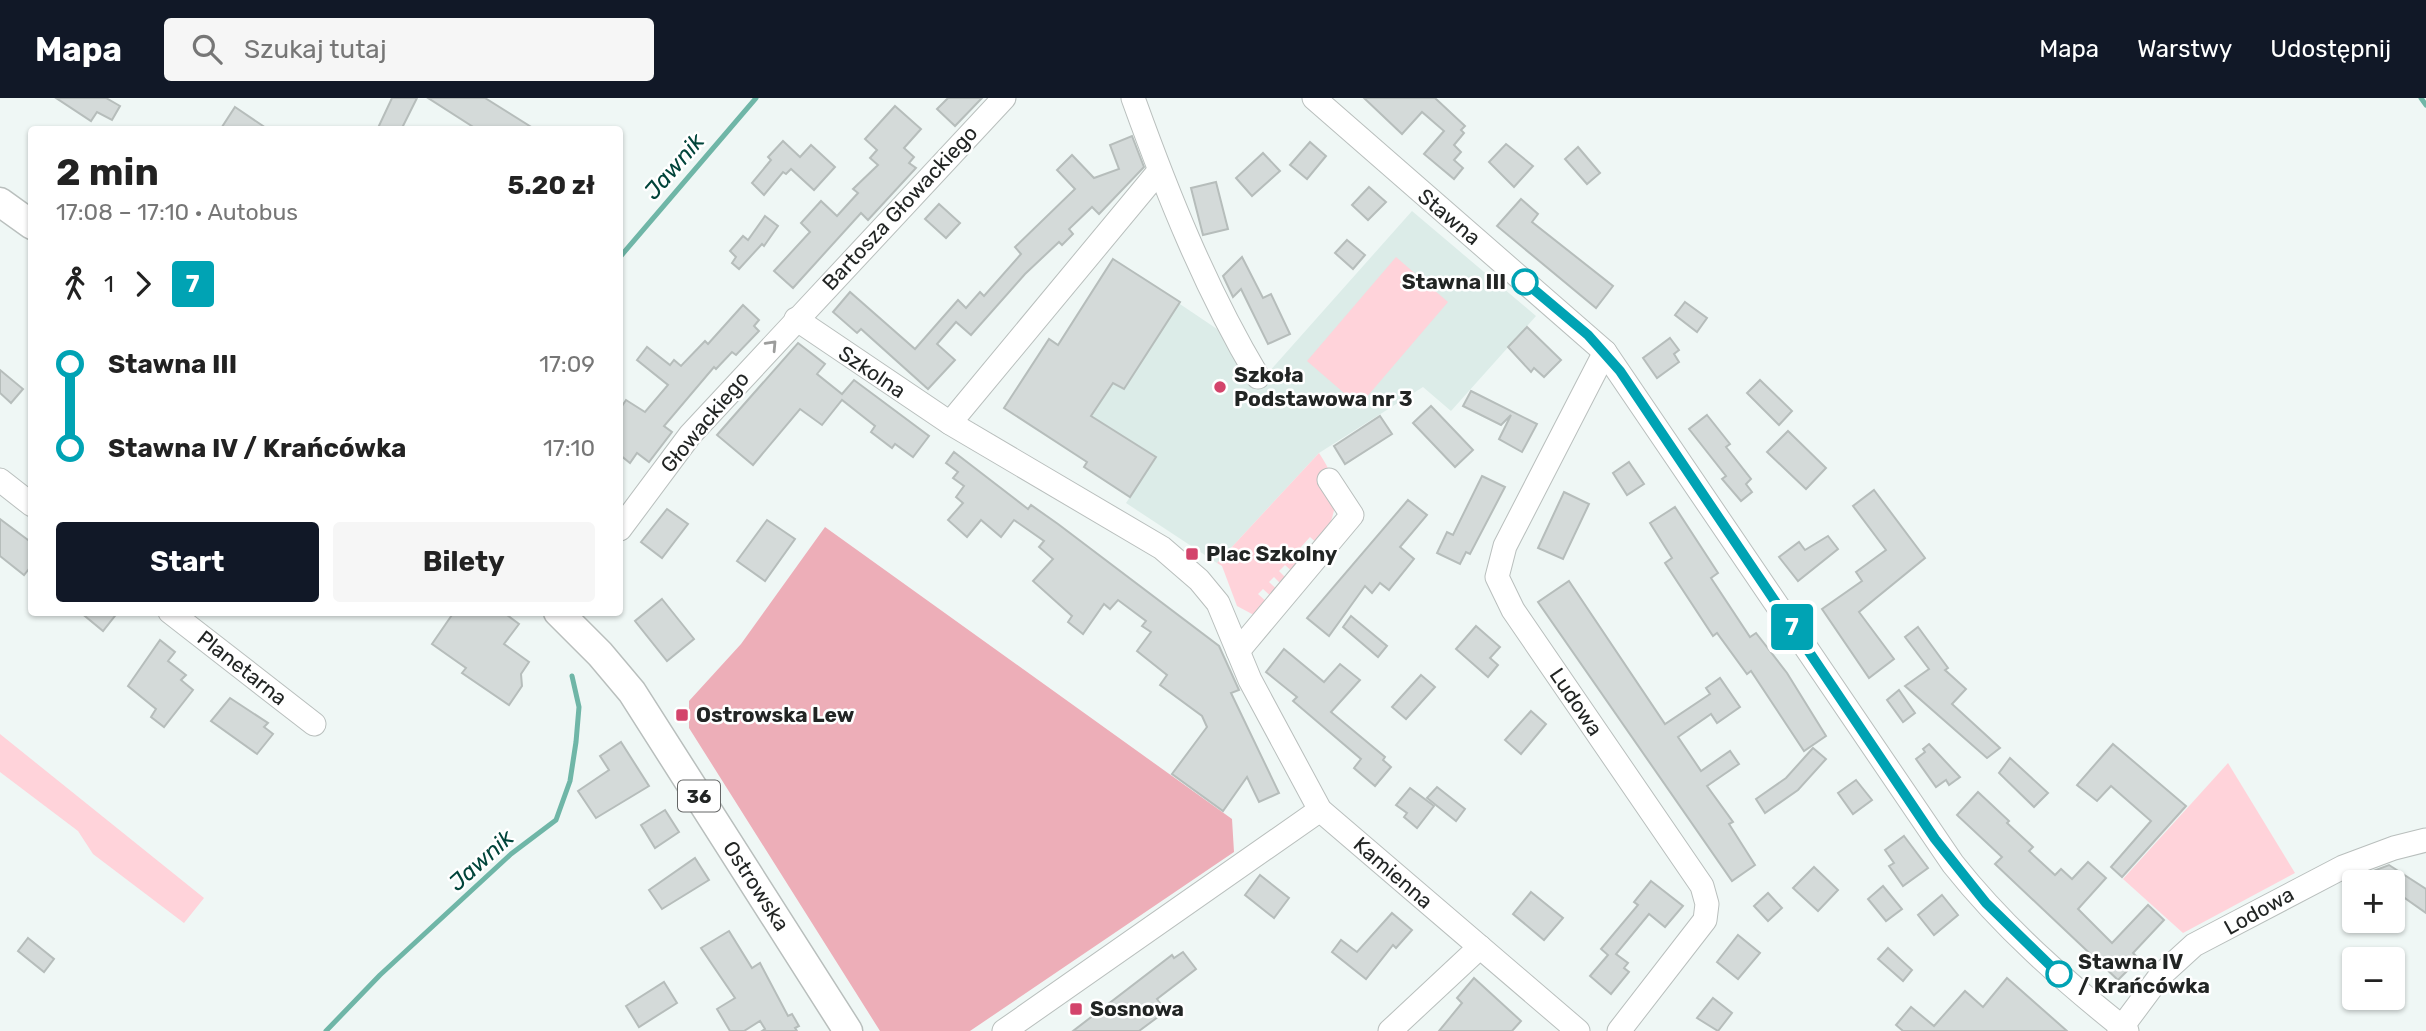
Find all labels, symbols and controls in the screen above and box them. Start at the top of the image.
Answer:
search box [164,18,654,81]
text: Mapa [35,30,122,69]
icon: search [188,30,226,68]
text: Szukaj tutaj [244,34,387,65]
text: Mapa [2039,35,2099,63]
text: Warstwy [2137,35,2232,63]
text: Udostępnij [2270,35,2391,63]
street label: Bartosza Głowackiego [817,120,982,295]
water label: Jawnik [638,127,711,205]
text: 2 min [56,149,159,195]
text: 5.20 zł [508,170,595,201]
street label: Stawna [1413,183,1486,250]
text: 17:08 – 17:10 · Autobus [56,198,298,226]
icon: walk [56,265,94,303]
icon: forward [124,265,162,303]
place label: Stawna III [1402,269,1506,294]
marker: Stawna III [1512,269,1538,295]
text: 1 [104,270,114,298]
text: 7 [186,270,200,298]
one-way arrow [764,340,777,353]
street label: Szkolna [834,340,911,403]
text: Stawna III [108,349,237,380]
text: 17:09 [539,350,595,378]
place label: Szkoła Podstawowa nr 3 [1234,362,1413,411]
street label: Głowackiego [655,366,754,477]
marker: Szkoła Podstawowa nr 3 [1212,379,1228,395]
text: Stawna IV / Krańcówka [108,433,406,464]
text: 17:10 [543,434,595,462]
button: Start [56,522,319,602]
button: Bilety [333,522,595,602]
place label: Plac Szkolny [1206,541,1338,566]
marker: Plac Szkolny [1184,546,1200,562]
line badge: 7 [1769,604,1815,650]
text: 7 [1785,613,1799,641]
street label: Planetarna [193,625,292,710]
street label: Ludowa [1545,663,1608,740]
place label: Ostrowska Lew [696,702,855,727]
marker: Ostrowska Lew [674,707,690,723]
road number: 36 [678,780,720,811]
water label: Jawnik [443,823,520,896]
street label: Kamienna [1349,831,1438,914]
street label: Ostrowska [718,836,795,935]
map controls [2342,870,2405,1010]
button: + [2342,870,2405,933]
street label: Lodowa [2219,881,2298,940]
button: − [2342,947,2405,1010]
place label: Stawna IV / Krańcówka [2078,949,2210,998]
marker: Stawna IV / Krańcówka [2046,961,2072,987]
place label: Sosnowa [1090,996,1184,1021]
marker: Sosnowa [1068,1001,1084,1017]

